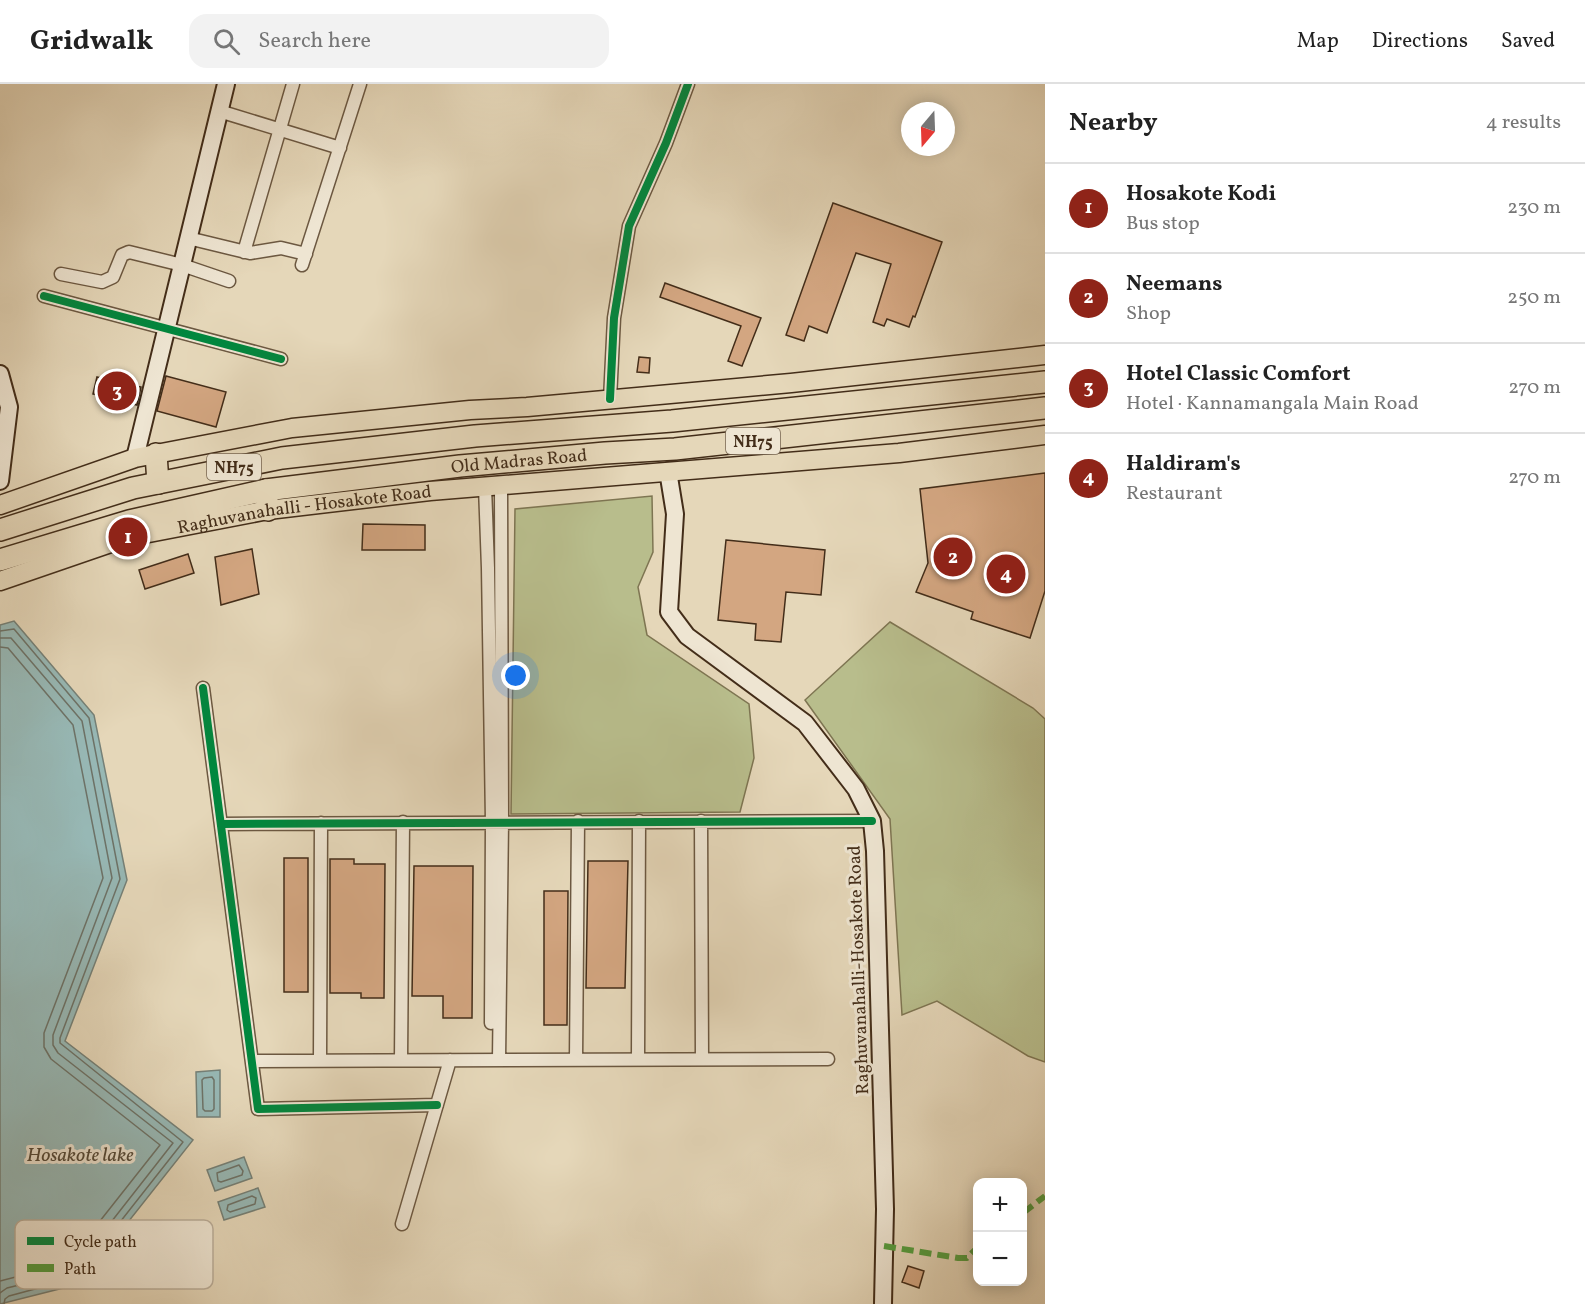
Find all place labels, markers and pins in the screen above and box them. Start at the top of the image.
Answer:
pin: 3 [98,368,136,414]
pin: 1 [108,514,148,560]
pin: 2 [934,534,972,580]
pin: 4 [986,552,1026,596]

